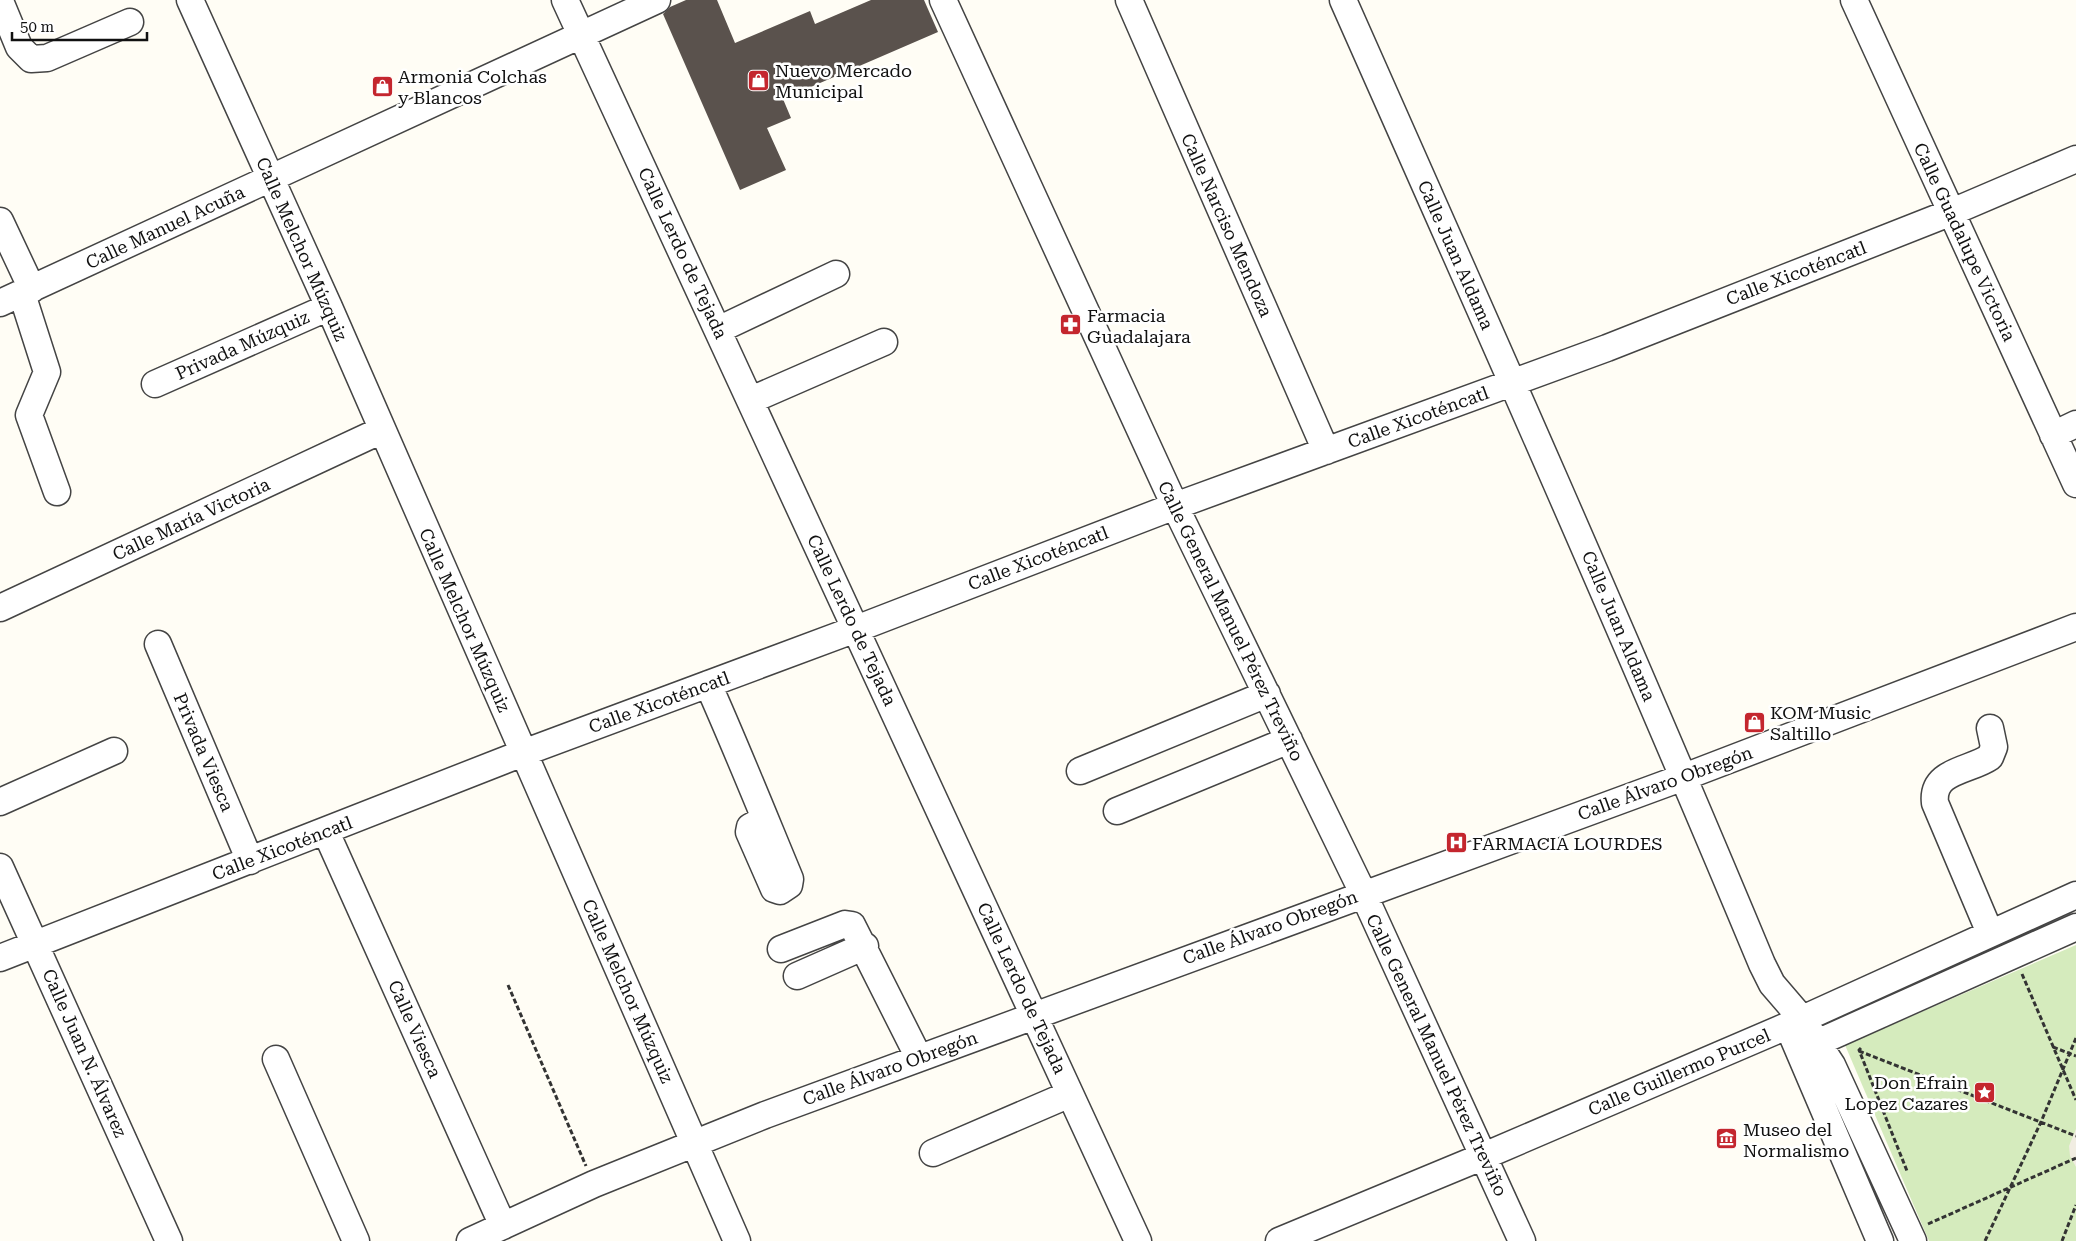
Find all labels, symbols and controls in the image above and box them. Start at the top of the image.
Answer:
scale bar [12,10,148,42]
text: 50 m [20,18,55,36]
place label: Nuevo Mercado Municipal [775,60,912,102]
place label: Armonia Colchas y Blancos [398,66,547,108]
shop icon: Nuevo Mercado Municipal [747,68,771,92]
shop icon: Armonia Colchas y Blancos [370,74,394,98]
street label: Calle Narciso Mendoza [1177,130,1277,320]
street label: Calle Guadalupe Victoria [1910,139,2020,345]
street label: Calle Melchor Múzquiz [252,154,352,345]
street label: Calle Lerdo de Tejada [634,164,732,342]
street label: Calle Juan Aldama [1414,177,1498,333]
street label: Calle Manuel Acuña [82,181,248,273]
street label: Calle Xicoténcatl [1723,236,1869,309]
place label: Farmacia Guadalajara [1087,305,1191,347]
street label: Privada Múzquiz [172,306,312,384]
pharmacy icon: Farmacia Guadalajara [1059,313,1083,337]
street label: Calle Xicoténcatl [1345,382,1492,452]
street label: Calle María Victoria [109,473,273,565]
street label: Calle General Manuel Pérez Treviño [1154,478,1308,764]
street label: Calle Xicoténcatl [965,521,1111,594]
street label: Calle Melchor Múzquiz [415,525,515,716]
street label: Calle Lerdo de Tejada [803,531,901,709]
street label: Calle Juan Aldama [1578,548,1660,704]
street label: Calle Xicoténcatl [586,667,733,737]
street label: Privada Viesca [170,690,239,815]
place label: KOM Music Saltillo [1770,702,1871,744]
shop icon: KOM Music Saltillo [1742,710,1766,734]
street label: Calle Álvaro Obregón [1575,741,1756,824]
street label: Calle Xicoténcatl [209,811,355,884]
hospital icon: FARMACIA LOURDES [1444,831,1468,855]
place label: FARMACIA LOURDES [1472,833,1663,854]
street label: Calle Álvaro Obregón [1180,885,1361,968]
street label: Calle Melchor Múzquiz [578,896,678,1087]
street label: Calle Lerdo de Tejada [973,899,1071,1077]
street label: Calle General Manuel Pérez Treviño [1362,911,1512,1199]
street label: Calle Juan N. Álvarez [38,966,132,1141]
street label: Calle Viesca [384,977,446,1081]
street label: Calle Guillermo Purcel [1585,1024,1774,1120]
street label: Calle Álvaro Obregón [800,1026,981,1109]
place label: Don Efrain Lopez Cazares [1845,1072,1968,1114]
place icon: Don Efrain Lopez Cazares [1972,1080,1996,1104]
place label: Museo del Normalismo [1743,1119,1849,1161]
museum icon: Museo del Normalismo [1715,1127,1739,1151]

